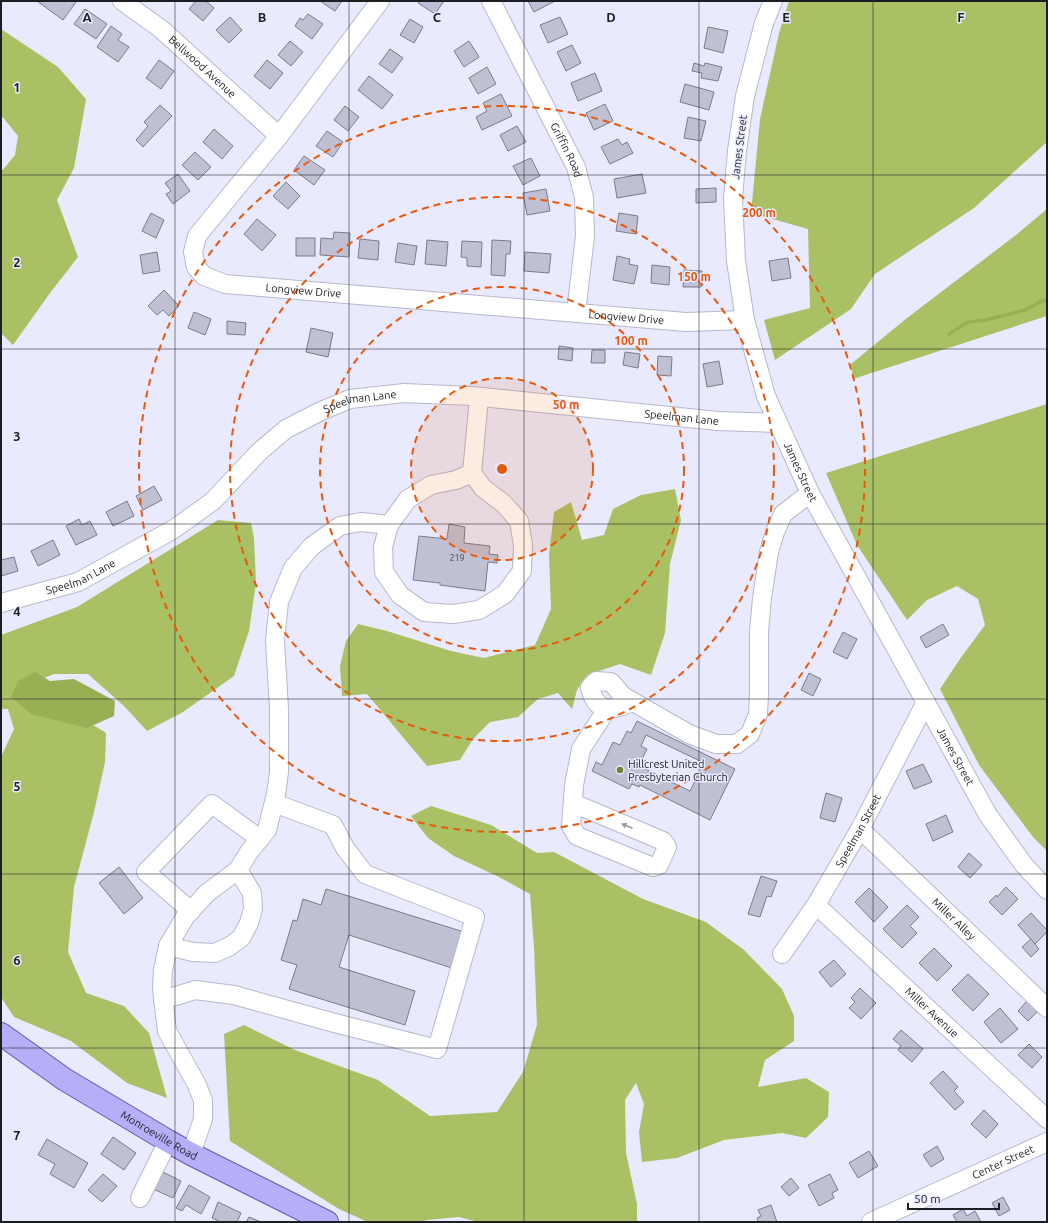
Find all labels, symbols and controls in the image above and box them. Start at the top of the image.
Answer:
text: A [82,10,92,24]
text: B [258,10,267,24]
text: C [433,10,442,24]
text: D [606,10,616,24]
text: E [782,10,790,24]
text: F [957,10,965,24]
street label: Bellwood Avenue [166,33,238,100]
text: 1 [13,80,21,94]
street label: James Street [729,114,749,180]
street label: Griffin Road [548,120,584,178]
text: 200 m [742,206,776,219]
text: 2 [13,255,21,269]
text: 150 m [677,270,711,283]
street label: Longview Drive [265,281,342,300]
street label: Longview Drive [588,308,665,326]
text: 100 m [614,334,648,347]
street label: Speelman Lane [322,388,397,415]
text: 50 m [553,398,579,411]
street label: Speelman Lane [644,408,719,427]
text: 3 [13,429,21,443]
street label: James Street [782,440,820,505]
centre of rings [495,462,509,476]
house number: 219 [449,553,465,563]
street label: Speelman Lane [44,557,117,597]
text: 4 [13,604,21,618]
street label: James Street [935,725,977,788]
place label: Hillcrest United Presbyterian Church [628,758,728,783]
marker: Hillcrest United Presbyterian Church [615,765,625,775]
text: 5 [13,779,21,793]
street label: Speelman Street [833,791,883,870]
one-way arrow [621,822,633,828]
street label: Miller Alley [930,895,978,943]
text: 6 [13,953,21,967]
street label: Miller Avenue [903,985,961,1040]
street label: Monroeville Road [119,1108,199,1162]
text: 7 [13,1128,21,1142]
street label: Center Street [970,1142,1037,1181]
scale bar [908,1185,999,1211]
text: 50 m [914,1192,941,1205]

